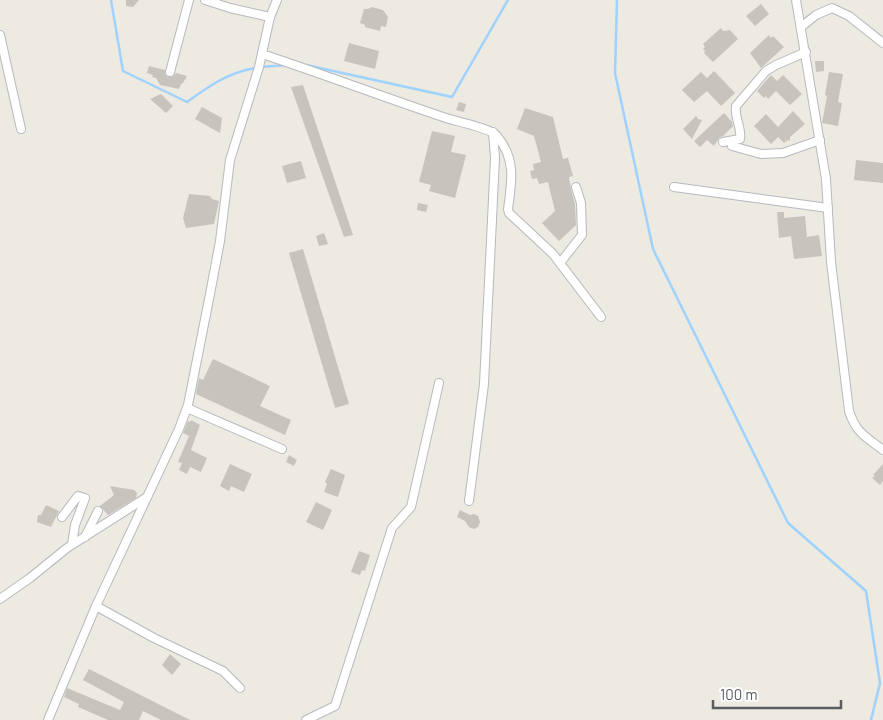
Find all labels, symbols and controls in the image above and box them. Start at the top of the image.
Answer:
scale bar [713,678,840,710]
text: 100 m [720,685,758,703]

